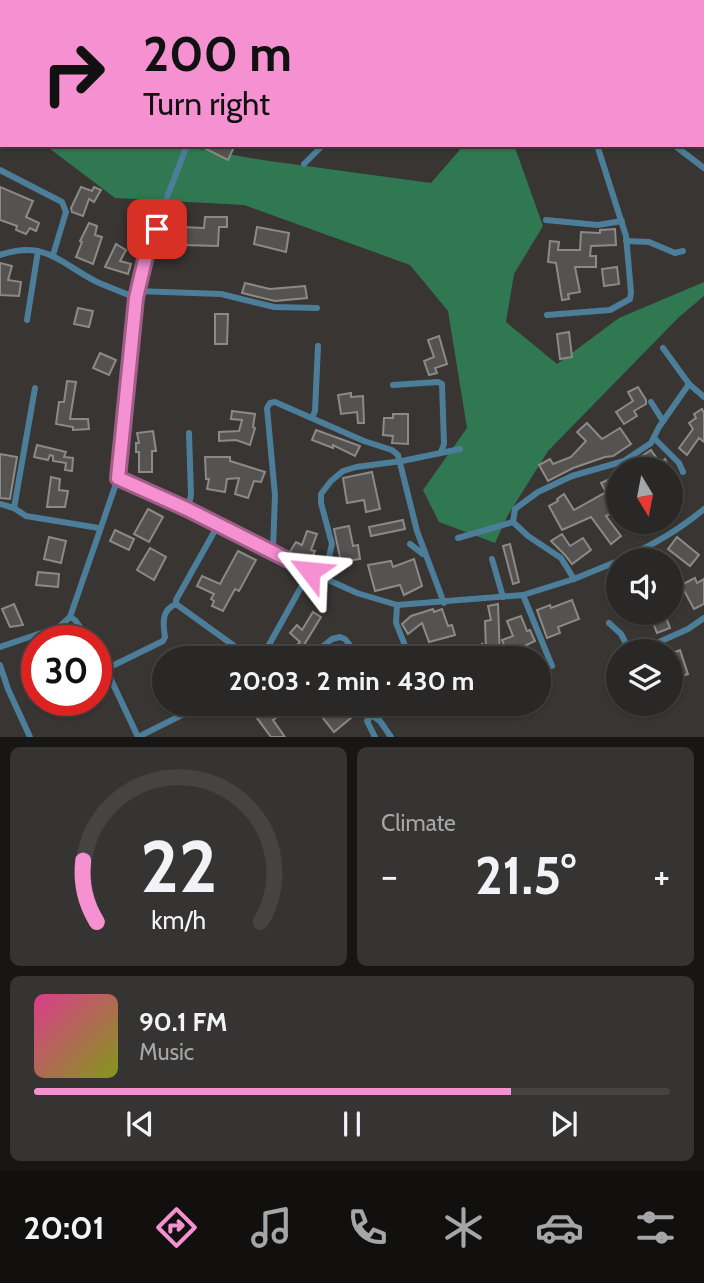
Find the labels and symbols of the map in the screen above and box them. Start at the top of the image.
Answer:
pin [127,199,187,259]
north arrow [606,457,682,534]
position arrow [273,534,347,608]
speed limit sign: 30 [21,625,112,716]

